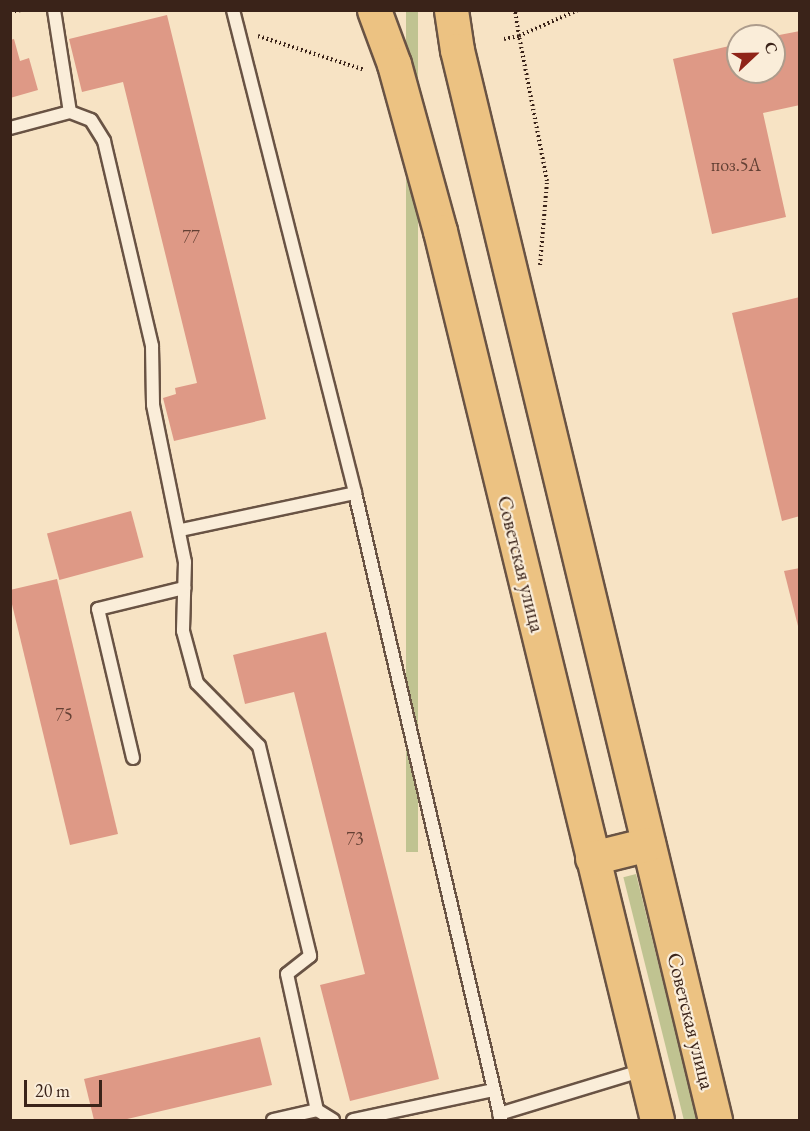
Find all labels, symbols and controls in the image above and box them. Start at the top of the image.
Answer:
north arrow [726,24,786,84]
text: С [759,39,783,57]
house number: поз.5А [711,154,761,176]
house number: 77 [182,226,200,248]
street label: Советская улица [492,493,550,635]
house number: 75 [55,704,73,726]
house number: 73 [346,828,364,850]
street label: Советская улица [662,950,720,1092]
scale bar [27,1068,105,1106]
text: 20 m [35,1079,70,1102]

